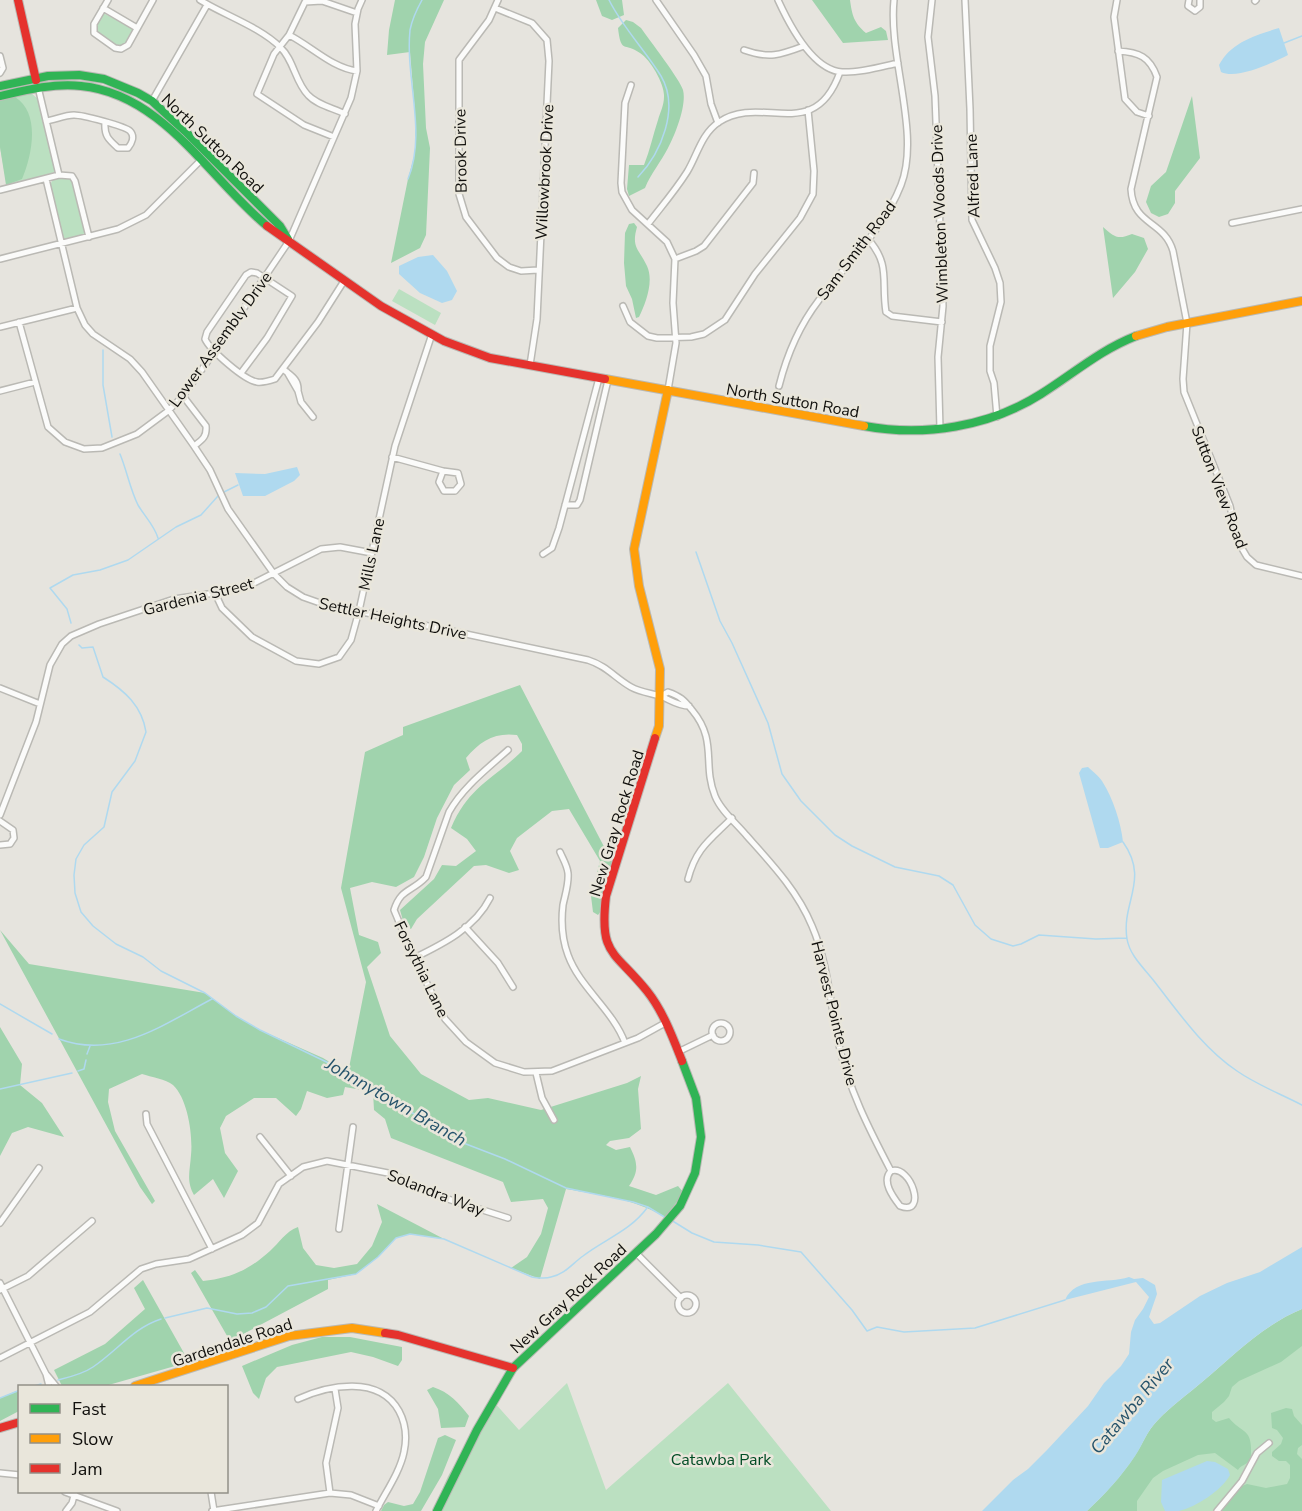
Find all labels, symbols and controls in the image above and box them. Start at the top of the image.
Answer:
street label: North Sutton Road [156,89,268,198]
street label: Willowbrook Drive [530,104,560,240]
street label: Brook Drive [449,109,473,193]
street label: Wimbleton Woods Drive [926,124,954,304]
street label: Alfred Lane [961,134,985,218]
street label: Sam Smith Road [812,196,902,305]
street label: Lower Assembly Drive [164,267,277,412]
street label: North Sutton Road [725,378,861,424]
street label: Sutton View Road [1186,423,1253,552]
street label: Mills Lane [354,516,390,592]
street label: Gardenia Street [141,573,256,621]
street label: Settler Heights Drive [317,593,469,645]
street label: New Gray Rock Road [584,747,650,899]
street label: Forsythia Lane [388,918,454,1021]
street label: Harvest Pointe Drive [805,939,863,1088]
water label: Johnnytown Branch [320,1051,471,1152]
street label: Solandra Way [384,1164,488,1222]
street label: New Gray Rock Road [506,1239,632,1359]
street label: Gardendale Road [169,1313,295,1373]
water label: Catawba River [1085,1353,1180,1459]
legend [18,1385,228,1493]
text: Fast [72,1397,107,1421]
text: Slow [72,1427,113,1451]
park label: Catawba Park [671,1449,772,1471]
text: Jam [71,1457,103,1481]

